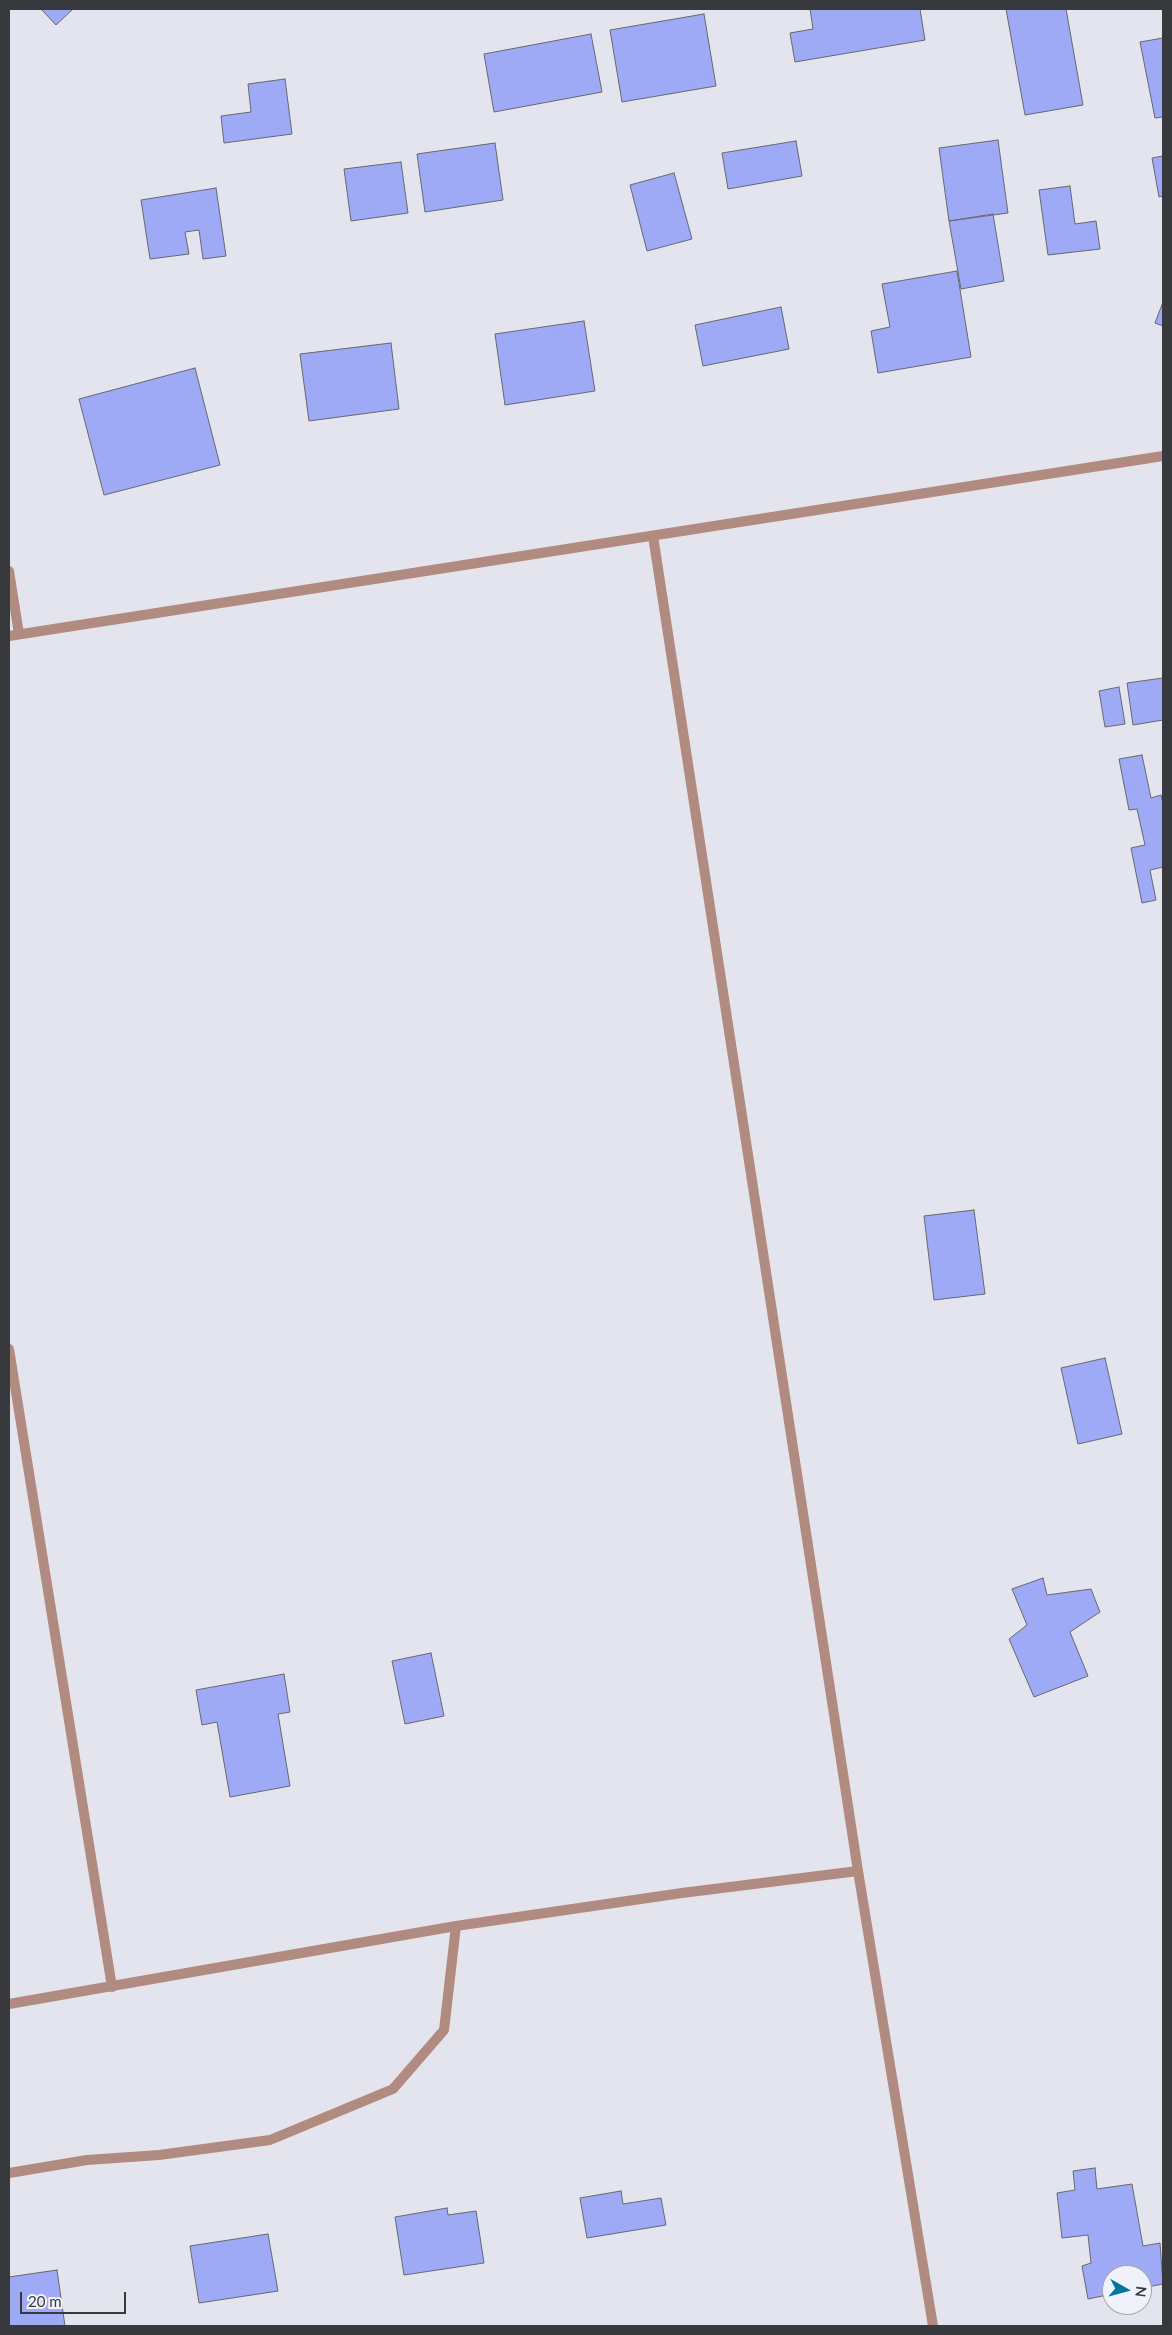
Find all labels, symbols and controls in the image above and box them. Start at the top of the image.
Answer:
north arrow [1102,2265,1152,2315]
scale bar [22,2282,129,2314]
text: N [1132,2285,1150,2298]
text: 20 m [28,2292,62,2310]

